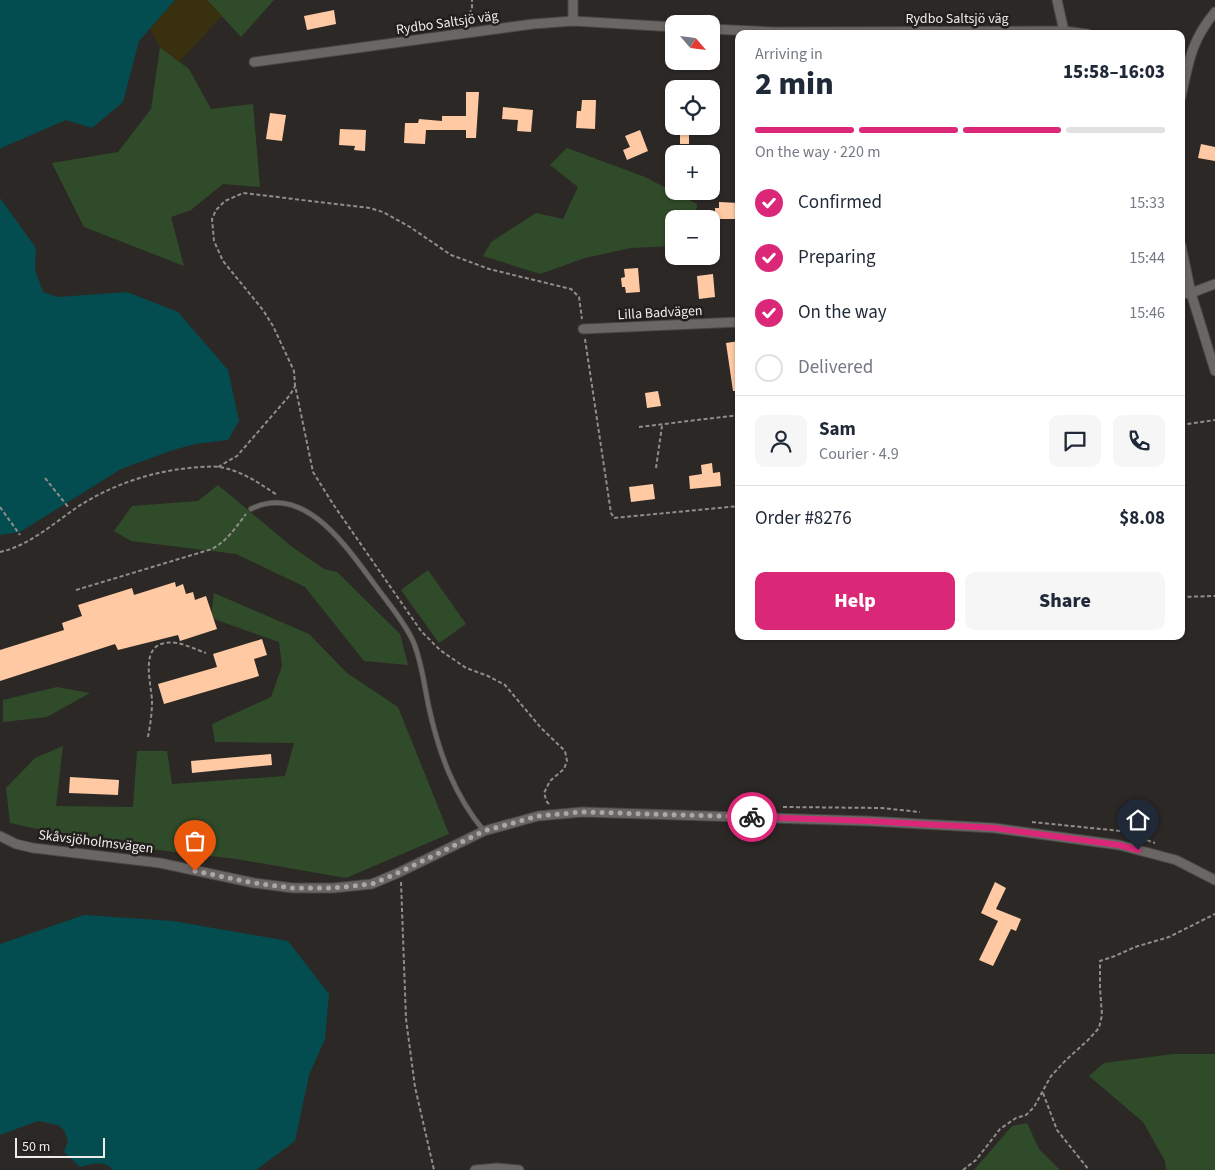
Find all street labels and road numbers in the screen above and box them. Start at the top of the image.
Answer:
street label: Rydbo Saltsjö väg [395,6,500,40]
street label: Rydbo Saltsjö väg [905,9,1009,29]
street label: Lilla Badvägen [617,301,703,325]
street label: Skåvsjöholmsvägen [37,825,155,859]

